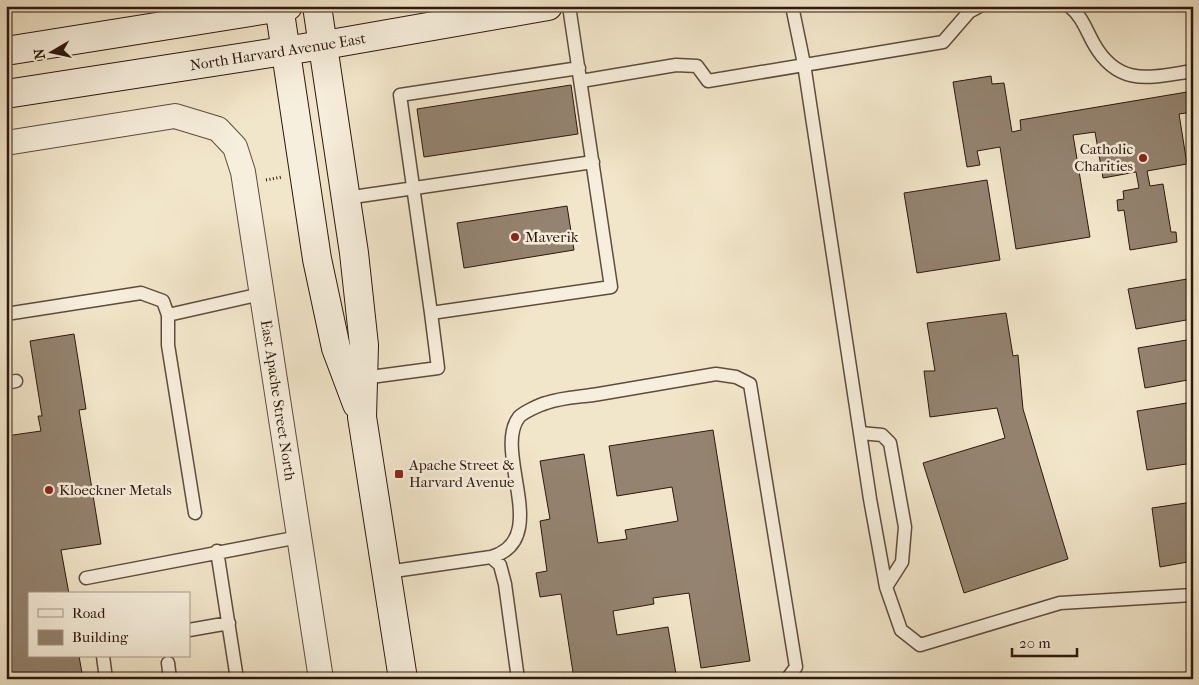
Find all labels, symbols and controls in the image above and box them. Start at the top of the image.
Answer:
north arrow [28,28,78,78]
street label: North Harvard Avenue East [189,29,368,74]
text: N [30,47,49,61]
place label: Catholic Charities [1074,140,1133,175]
marker: Catholic Charities [1137,152,1149,164]
place label: Maverik [525,228,579,246]
marker: Maverik [509,231,521,243]
street label: East Apache Street North [257,319,299,482]
place label: Apache Street & Harvard Avenue [408,456,515,491]
marker: Apache Street & Harvard Avenue [393,468,405,480]
place label: Kloeckner Metals [59,481,172,499]
marker: Kloeckner Metals [43,484,55,496]
legend [28,592,190,658]
text: Road [72,604,106,622]
scale bar [1012,625,1076,657]
text: Building [72,628,129,646]
text: 20 m [1019,634,1051,652]

